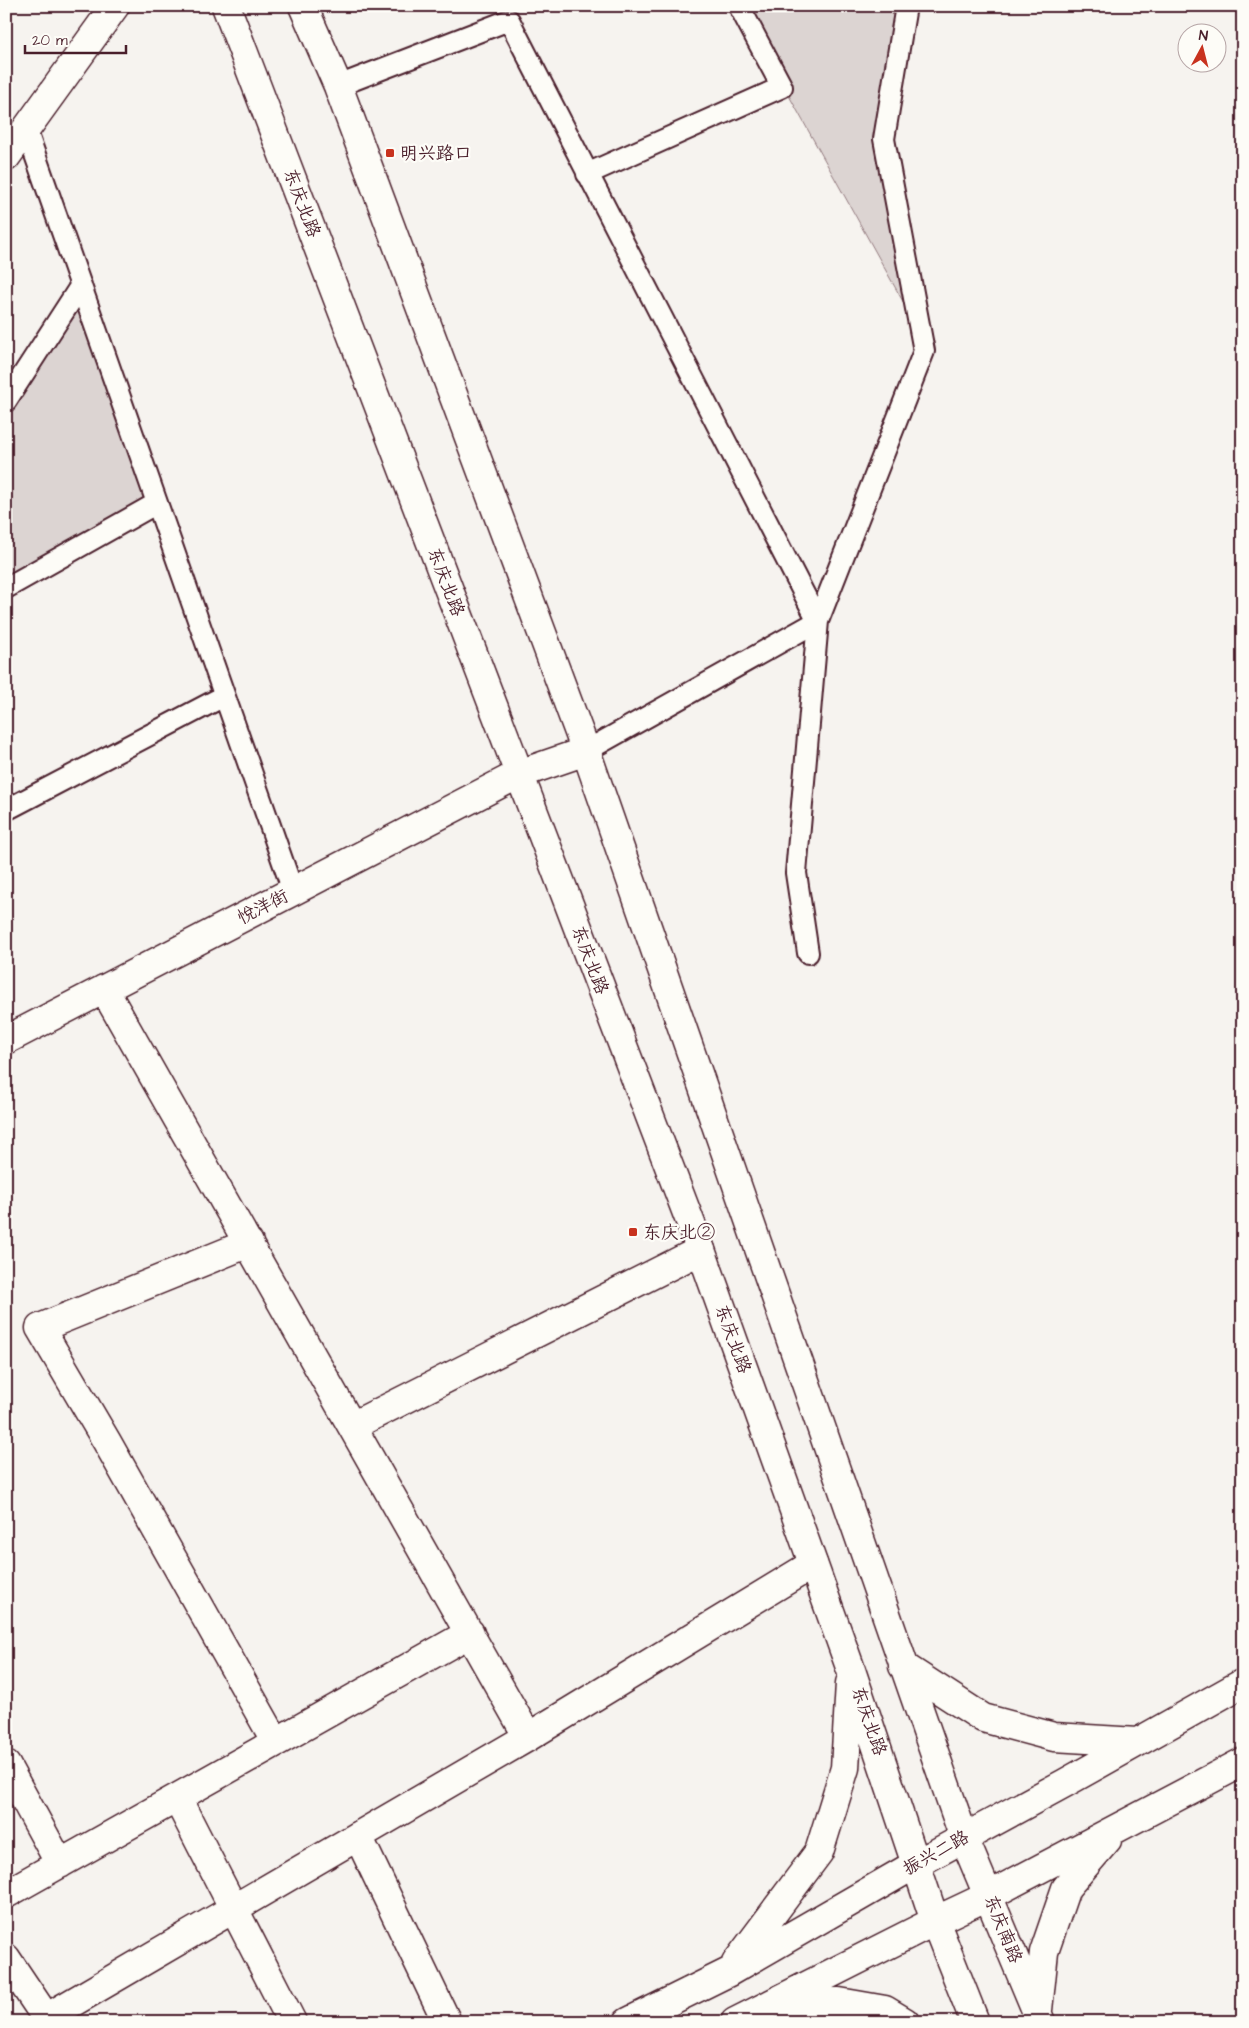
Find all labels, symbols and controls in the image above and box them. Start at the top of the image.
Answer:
scale bar [25,22,126,54]
north arrow [1176,22,1226,72]
text: N [1198,26,1209,47]
text: 20 m [32,30,68,51]
place label: 明兴路口 [400,141,472,166]
marker: 明兴路口 [384,147,396,159]
street label: 东庆北路 [277,165,327,241]
street label: 东庆北路 [421,544,471,620]
street label: 悦洋街 [233,884,293,930]
street label: 东庆北路 [565,922,615,998]
place label: 东庆北② [643,1220,715,1245]
marker: 东庆北② [627,1226,639,1238]
street label: 东庆北路 [709,1301,757,1377]
street label: 东庆北路 [845,1683,893,1759]
street label: 振兴二路 [898,1825,974,1881]
street label: 东庆南路 [978,1891,1028,1967]

